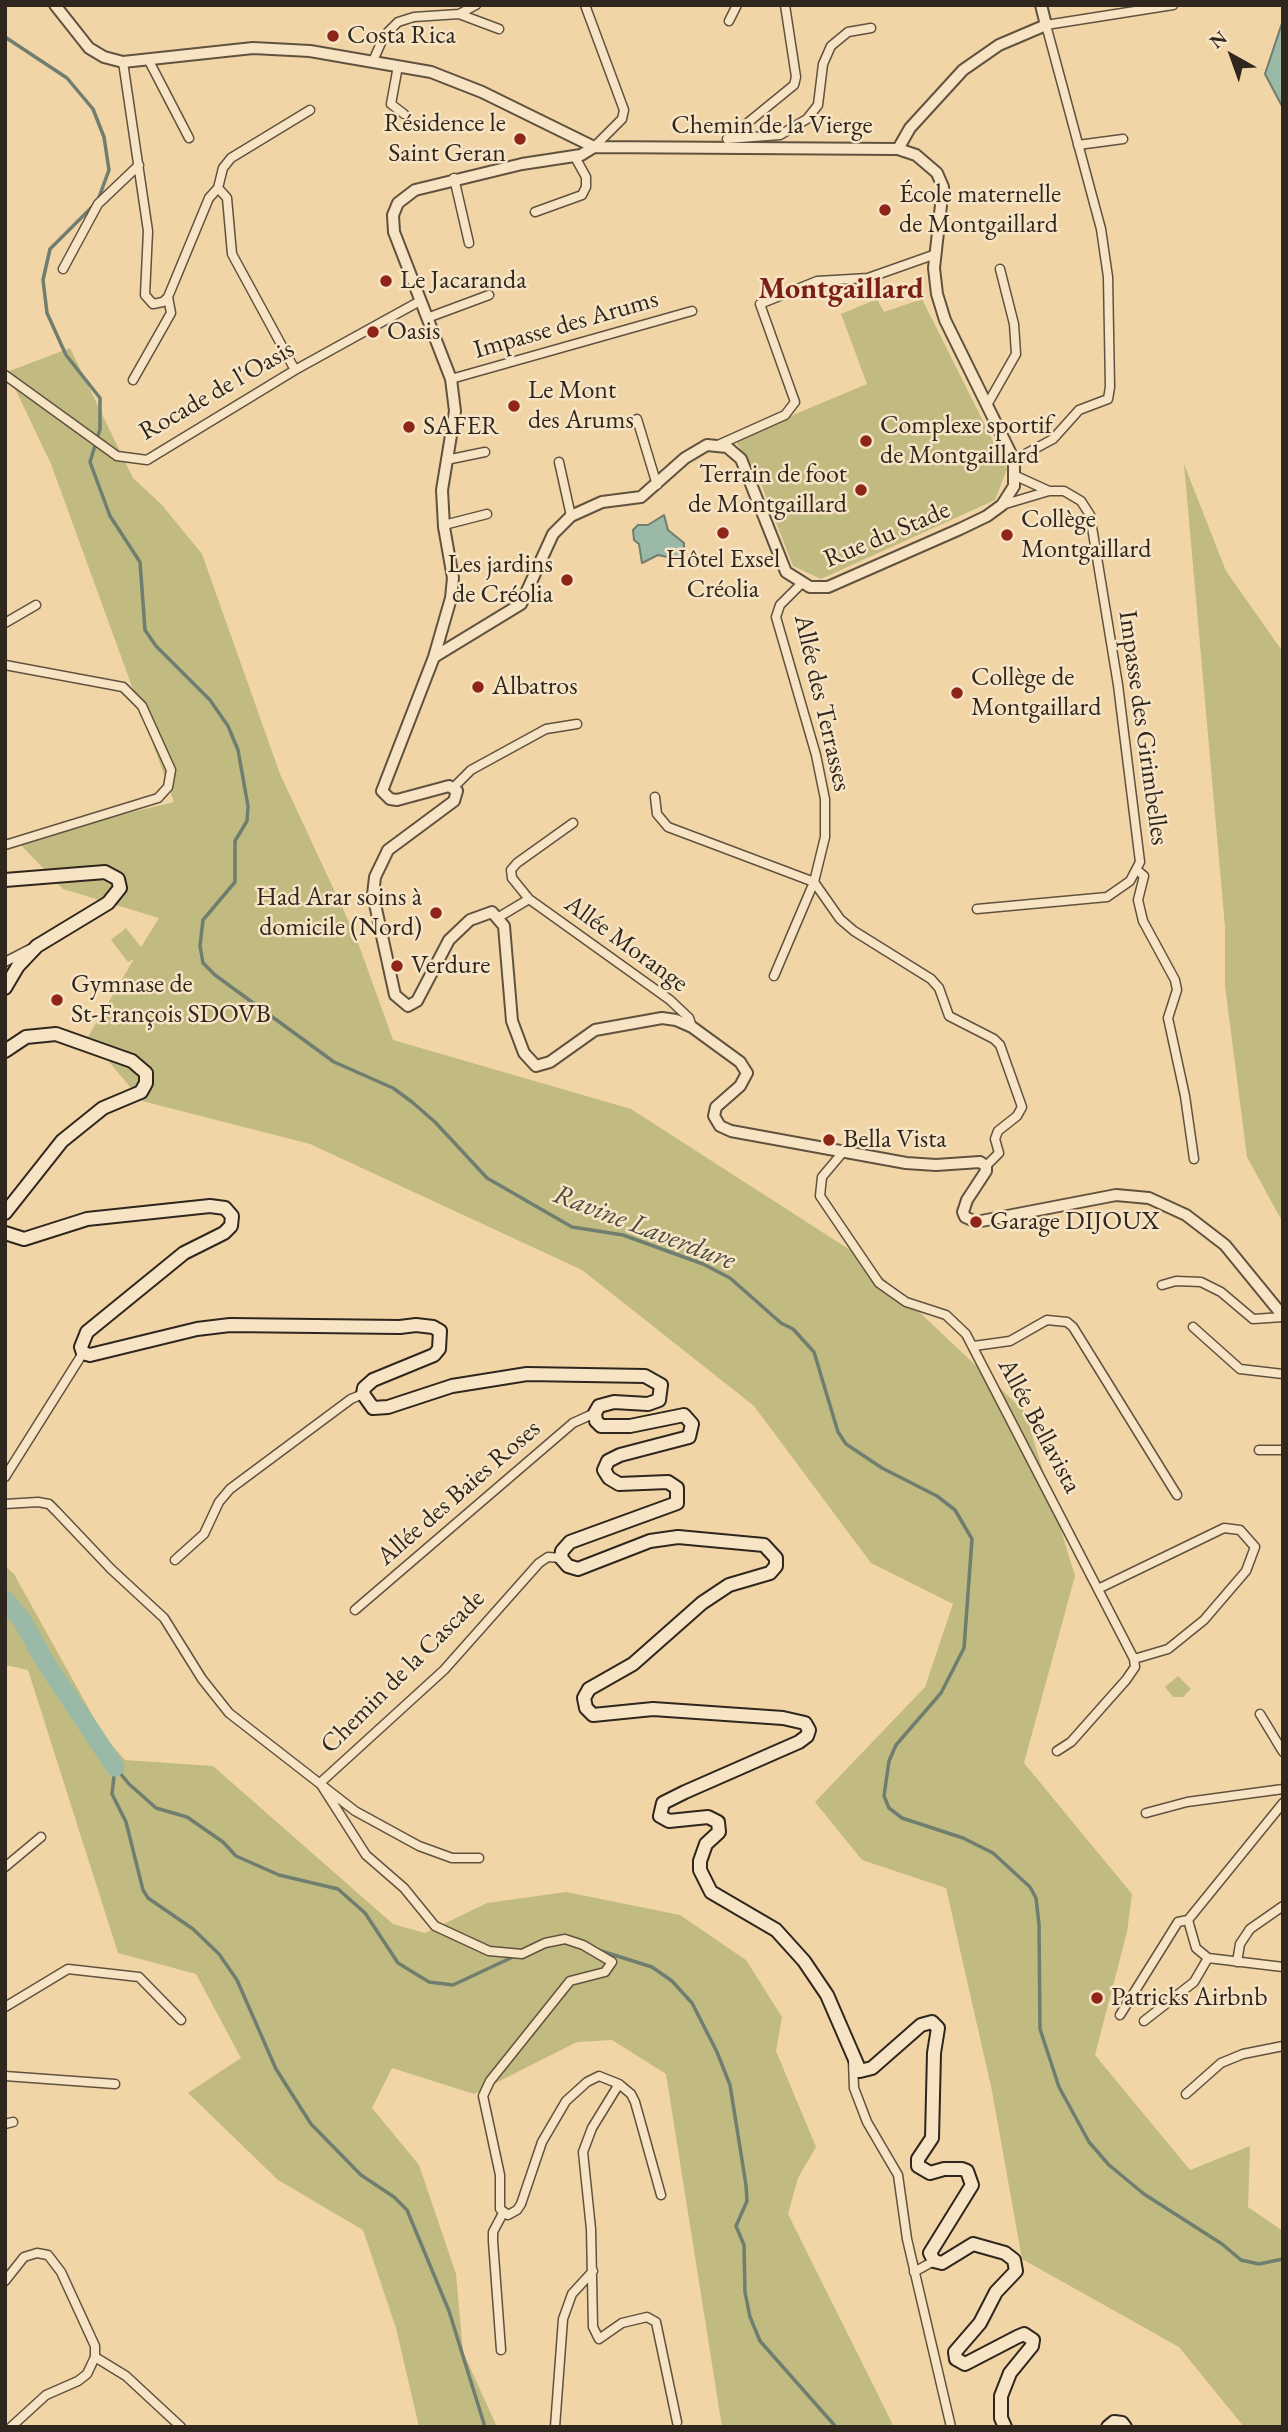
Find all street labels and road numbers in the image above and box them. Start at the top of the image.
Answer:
street label: Chemin de la Vierge [671,110,873,142]
street label: Impasse des Arums [470,284,662,366]
street label: Rocade de l'Oasis [134,334,300,448]
street label: Rue du Stade [819,495,955,575]
street label: Impasse des Girimbelles [1111,609,1175,847]
street label: Allée des Terrasses [786,612,858,794]
street label: Allée Morange [558,889,694,999]
street label: Allée Bellavista [990,1353,1088,1499]
street label: Allée des Baies Roses [371,1413,547,1573]
street label: Chemin de la Cascade [315,1584,491,1760]

